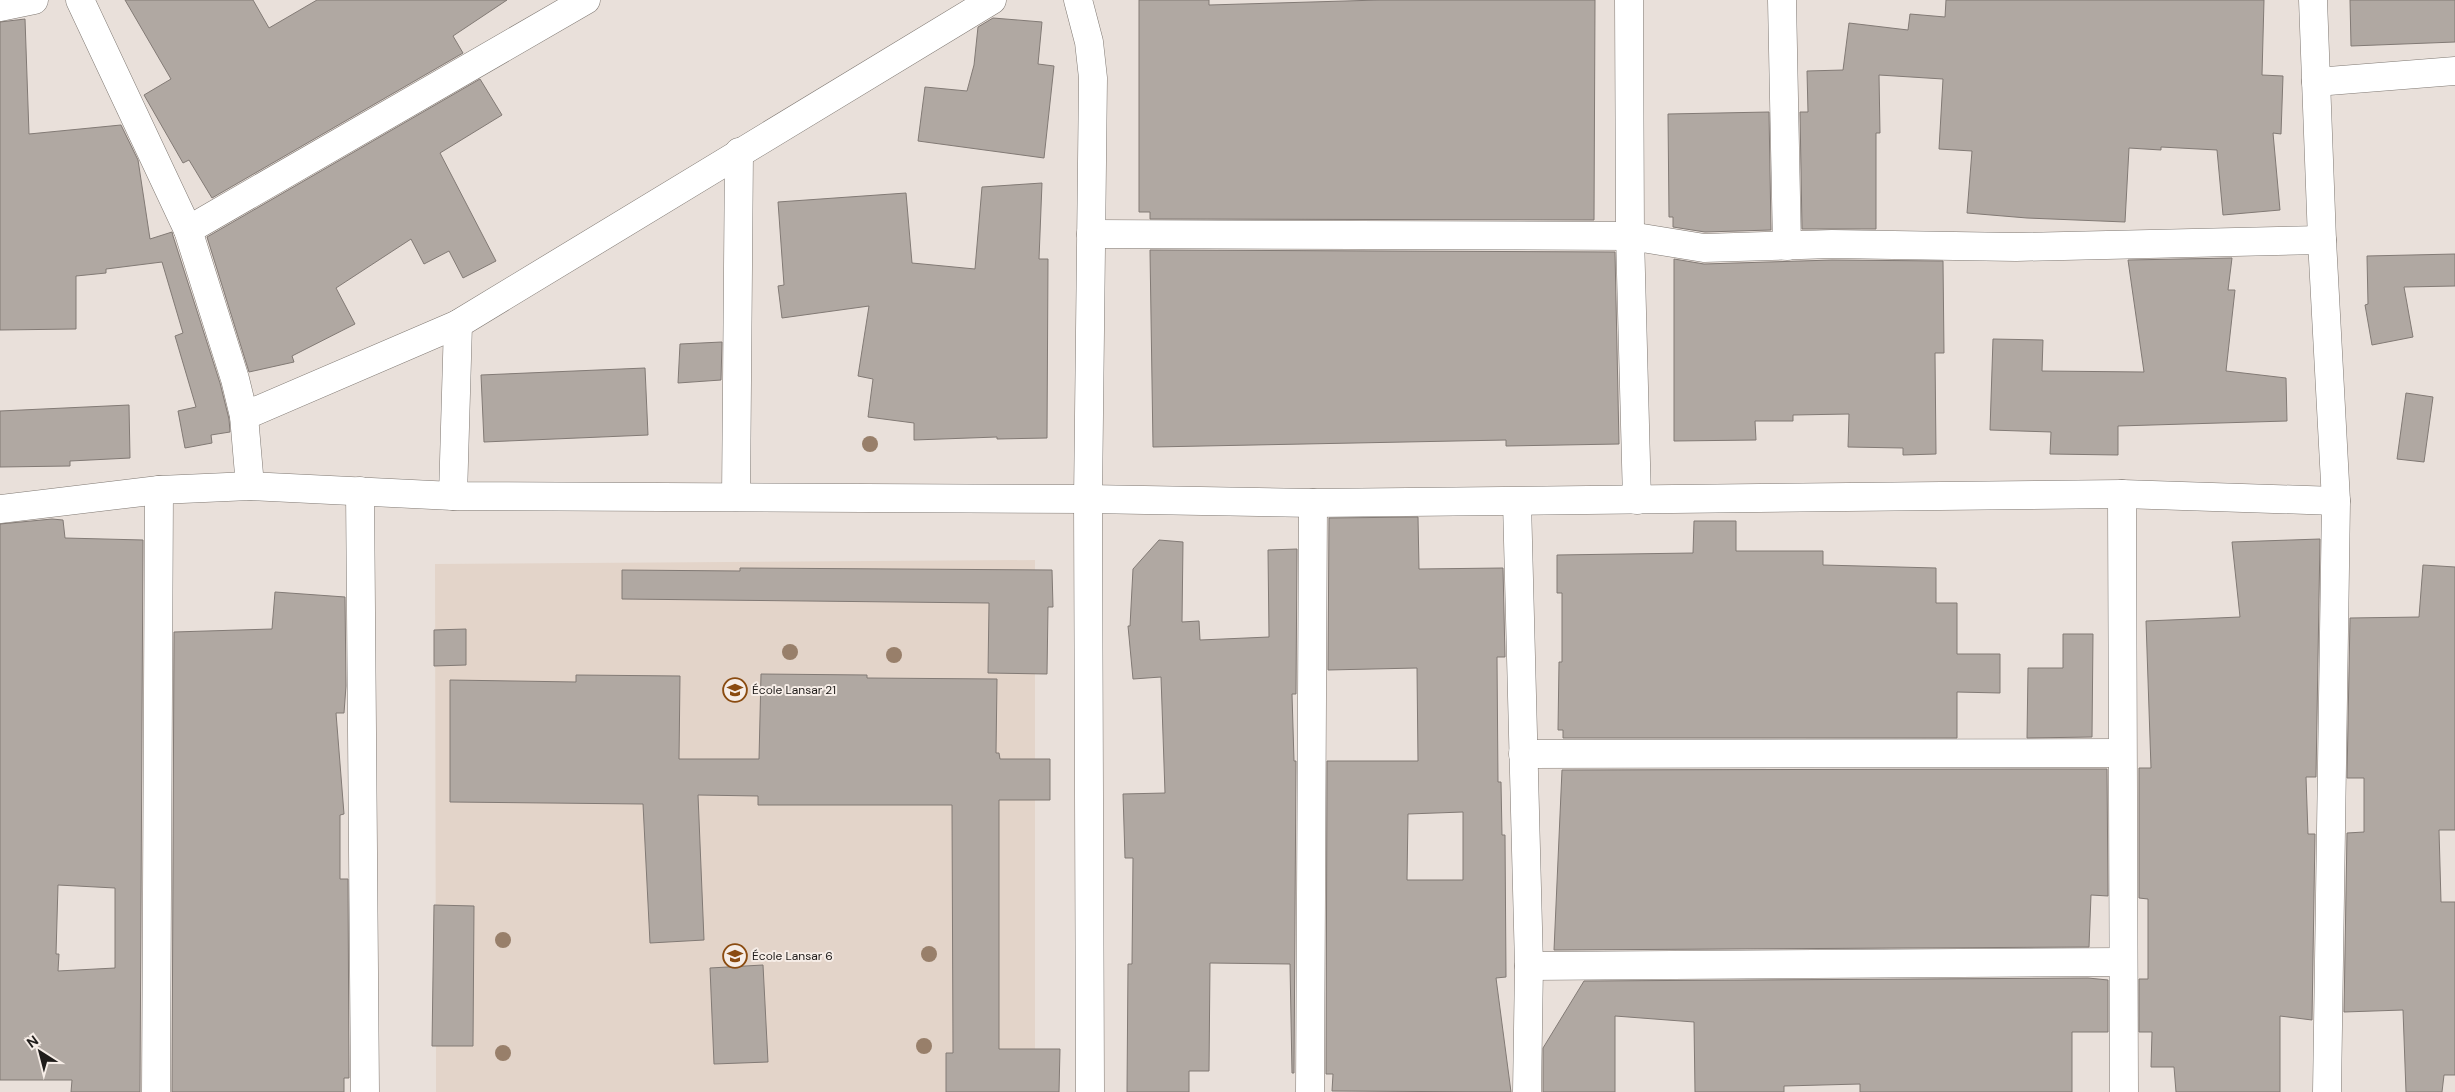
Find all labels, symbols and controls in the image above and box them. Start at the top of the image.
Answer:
school or university icon: École Lansar 21 [722,677,748,703]
place label: École Lansar 21 [752,682,836,698]
school or university icon: École Lansar 6 [722,943,748,969]
place label: École Lansar 6 [752,948,833,964]
north arrow [15,1027,65,1077]
text: N [23,1031,42,1052]

